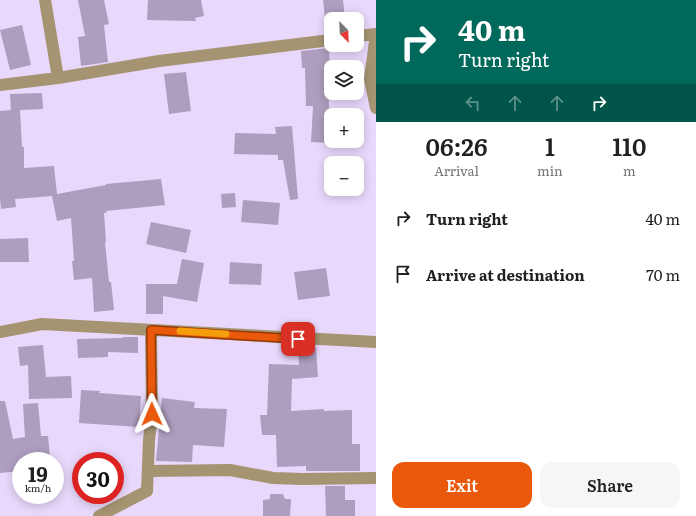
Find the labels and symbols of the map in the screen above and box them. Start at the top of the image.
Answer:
north arrow [324,12,364,52]
pin [281,322,315,356]
position arrow [131,393,173,435]
speed limit sign: 30 [72,452,124,504]

